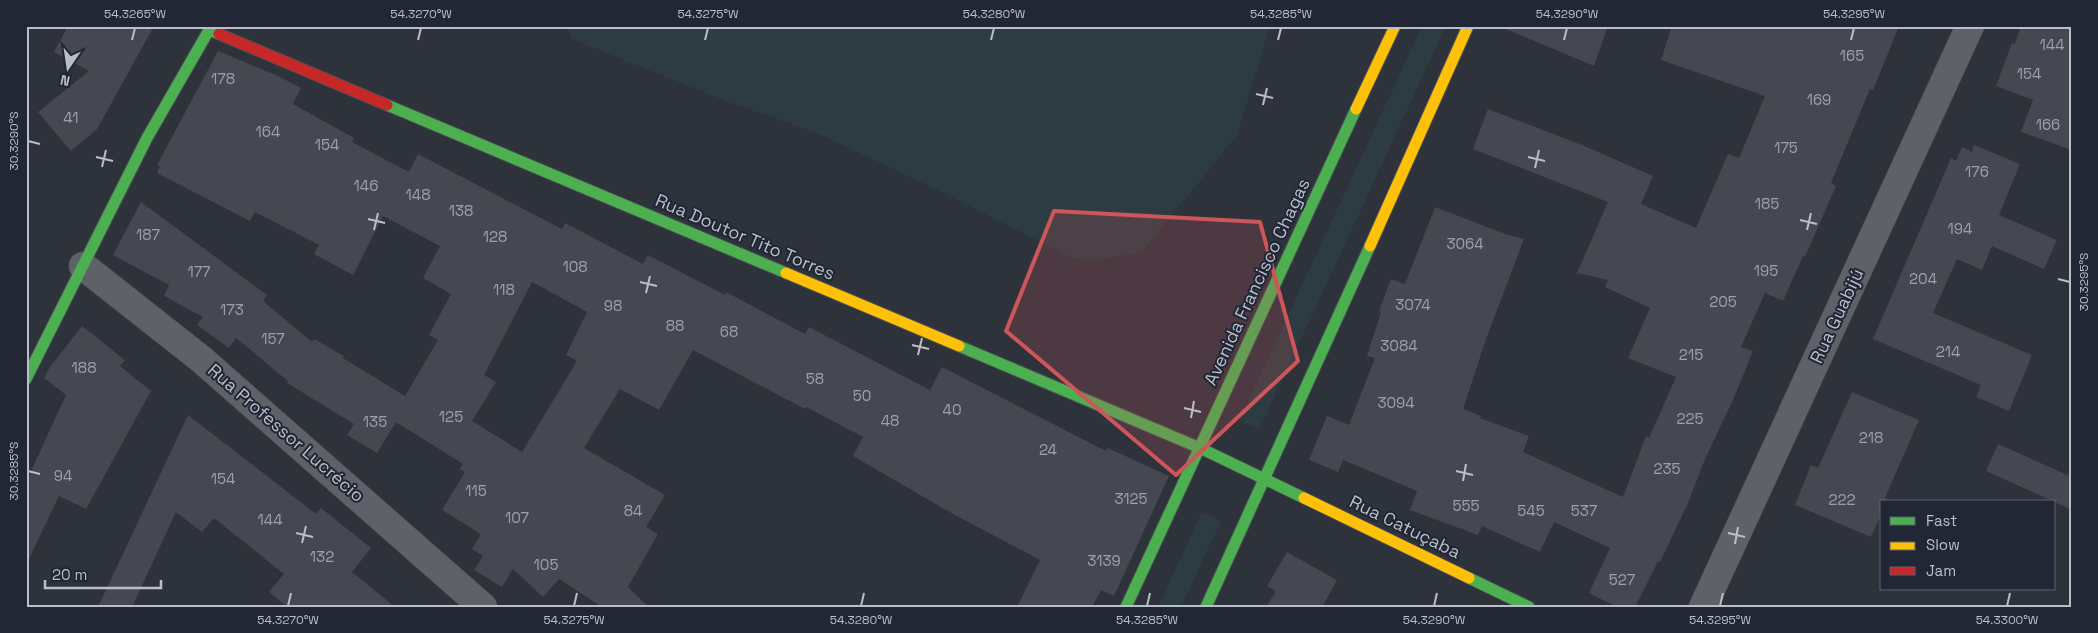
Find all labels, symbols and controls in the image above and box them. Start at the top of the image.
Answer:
text: 54.3265°W [104,6,166,22]
text: 54.3270°W [390,6,452,22]
text: 54.3275°W [677,6,739,22]
text: 54.3280°W [963,6,1026,22]
text: 54.3285°W [1250,6,1312,22]
text: 54.3290°W [1536,6,1599,22]
text: 54.3295°W [1823,6,1885,22]
house number: 144 [2039,35,2065,54]
north arrow [42,42,92,92]
house number: 165 [1840,46,1864,65]
house number: 154 [2017,64,2041,83]
house number: 178 [211,69,235,88]
text: N [58,71,72,90]
house number: 169 [1807,90,1831,109]
house number: 41 [63,108,79,127]
text: 30.3290°S [6,111,22,171]
house number: 166 [2036,115,2060,134]
house number: 164 [256,122,280,141]
house number: 154 [315,135,339,154]
house number: 175 [1774,138,1798,157]
house number: 176 [1965,162,1989,181]
street label: Avenida Francisco Chagas [1198,175,1315,389]
house number: 146 [354,176,378,195]
house number: 148 [406,185,431,204]
street label: Rua Doutor Tito Torres [652,188,838,285]
house number: 185 [1755,194,1779,213]
house number: 138 [449,201,473,220]
house number: 194 [1948,219,1972,238]
house number: 187 [136,225,160,244]
house number: 128 [483,227,507,246]
house number: 3064 [1446,234,1484,253]
text: 30.3295°S [2076,253,2092,311]
house number: 108 [562,257,588,276]
house number: 195 [1754,261,1778,280]
house number: 177 [187,262,211,281]
street label: Rua Guabijú [1805,265,1869,367]
house number: 204 [1909,269,1937,288]
house number: 118 [493,280,515,299]
house number: 205 [1709,292,1737,311]
house number: 3074 [1395,295,1431,314]
house number: 98 [604,296,622,315]
house number: 173 [220,300,244,319]
house number: 88 [666,316,684,335]
house number: 68 [720,322,738,341]
house number: 157 [261,329,285,348]
house number: 3084 [1380,336,1418,355]
house number: 214 [1936,342,1960,361]
house number: 215 [1679,345,1703,364]
house number: 188 [72,358,96,377]
street label: Rua Professor Lucrécio [203,358,369,507]
house number: 58 [806,369,824,388]
house number: 50 [853,386,871,405]
house number: 3094 [1377,393,1415,412]
house number: 40 [943,400,962,419]
house number: 125 [439,407,463,426]
house number: 225 [1676,409,1704,428]
house number: 48 [881,411,899,430]
house number: 135 [363,412,387,431]
house number: 218 [1859,428,1883,447]
house number: 24 [1039,440,1057,459]
text: 30.3285°S [6,442,22,500]
house number: 235 [1653,459,1681,478]
house number: 94 [54,466,72,485]
house number: 154 [211,469,235,488]
house number: 115 [465,481,487,500]
house number: 3125 [1114,489,1148,508]
street label: Rua Catuçaba [1346,490,1465,563]
house number: 222 [1828,490,1856,509]
house number: 555 [1453,496,1479,515]
legend [1880,500,2056,590]
house number: 84 [624,501,642,520]
house number: 545 [1517,501,1545,520]
house number: 537 [1571,501,1597,520]
house number: 107 [505,508,529,527]
house number: 144 [257,510,283,529]
text: Fast [1926,511,1957,530]
text: Slow [1926,535,1960,554]
house number: 132 [310,547,334,566]
house number: 3139 [1087,551,1121,570]
house number: 105 [534,555,558,574]
scale bar [45,558,161,590]
text: Jam [1926,561,1956,580]
text: 20 m [52,565,87,584]
house number: 527 [1609,570,1635,589]
text: 54.3270°W [257,612,319,628]
text: 54.3275°W [543,612,605,628]
text: 54.3280°W [830,612,893,628]
text: 54.3285°W [1116,612,1178,628]
text: 54.3290°W [1403,612,1466,628]
text: 54.3295°W [1689,612,1751,628]
text: 54.3300°W [1976,612,2039,628]

